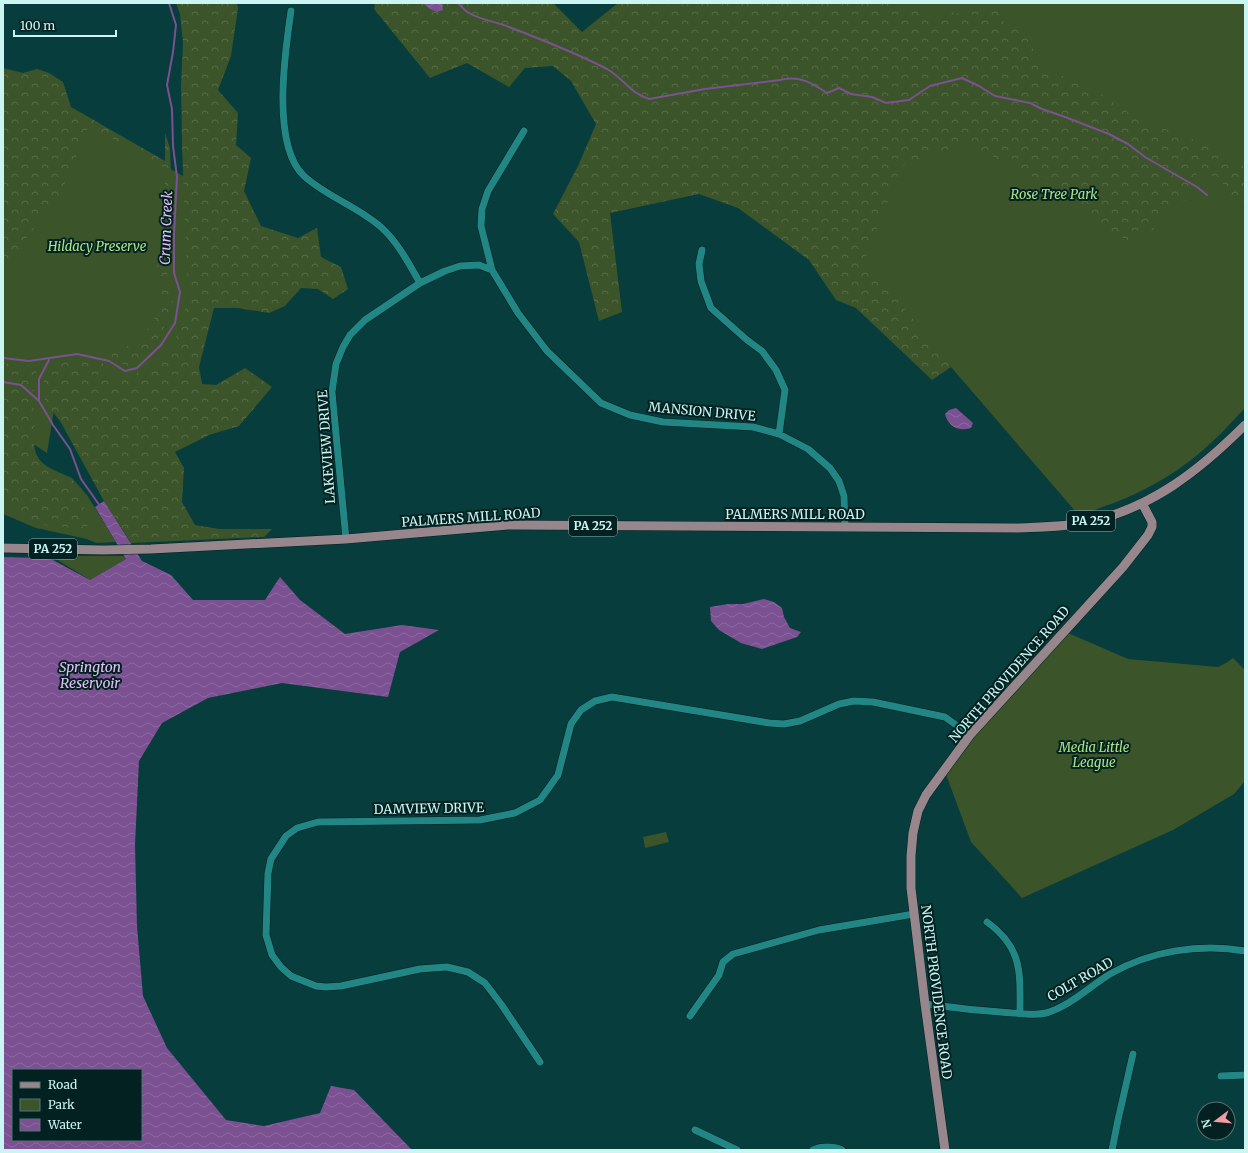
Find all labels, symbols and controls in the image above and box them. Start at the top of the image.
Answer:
scale bar [14,12,116,38]
text: 100 m [20,18,55,33]
park label: Rose Tree Park [1011,186,1097,203]
water label: Crum Creek [156,190,176,265]
park label: Hildacy Preserve [47,238,147,255]
street label: LAKEVIEW DRIVE [314,389,339,504]
street label: MANSION DRIVE [648,398,757,425]
street label: PALMERS MILL ROAD [401,504,541,531]
street label: PALMERS MILL ROAD [725,506,865,523]
road number: PA 252 [1067,511,1115,531]
road number: PA 252 [569,516,617,536]
road number: PA 252 [29,539,77,559]
street label: NORTH PROVIDENCE ROAD [945,602,1073,746]
water label: Springton Reservoir [59,658,121,692]
park label: Media Little League [1058,739,1130,771]
street label: DAMVIEW DRIVE [374,799,485,818]
street label: NORTH PROVIDENCE ROAD [917,904,956,1080]
street label: COLT ROAD [1044,954,1116,1005]
legend [12,1069,142,1141]
text: Road [48,1077,77,1092]
text: Park [48,1097,75,1112]
north arrow [1196,1101,1236,1141]
text: Water [47,1117,83,1132]
text: N [1198,1117,1214,1130]

